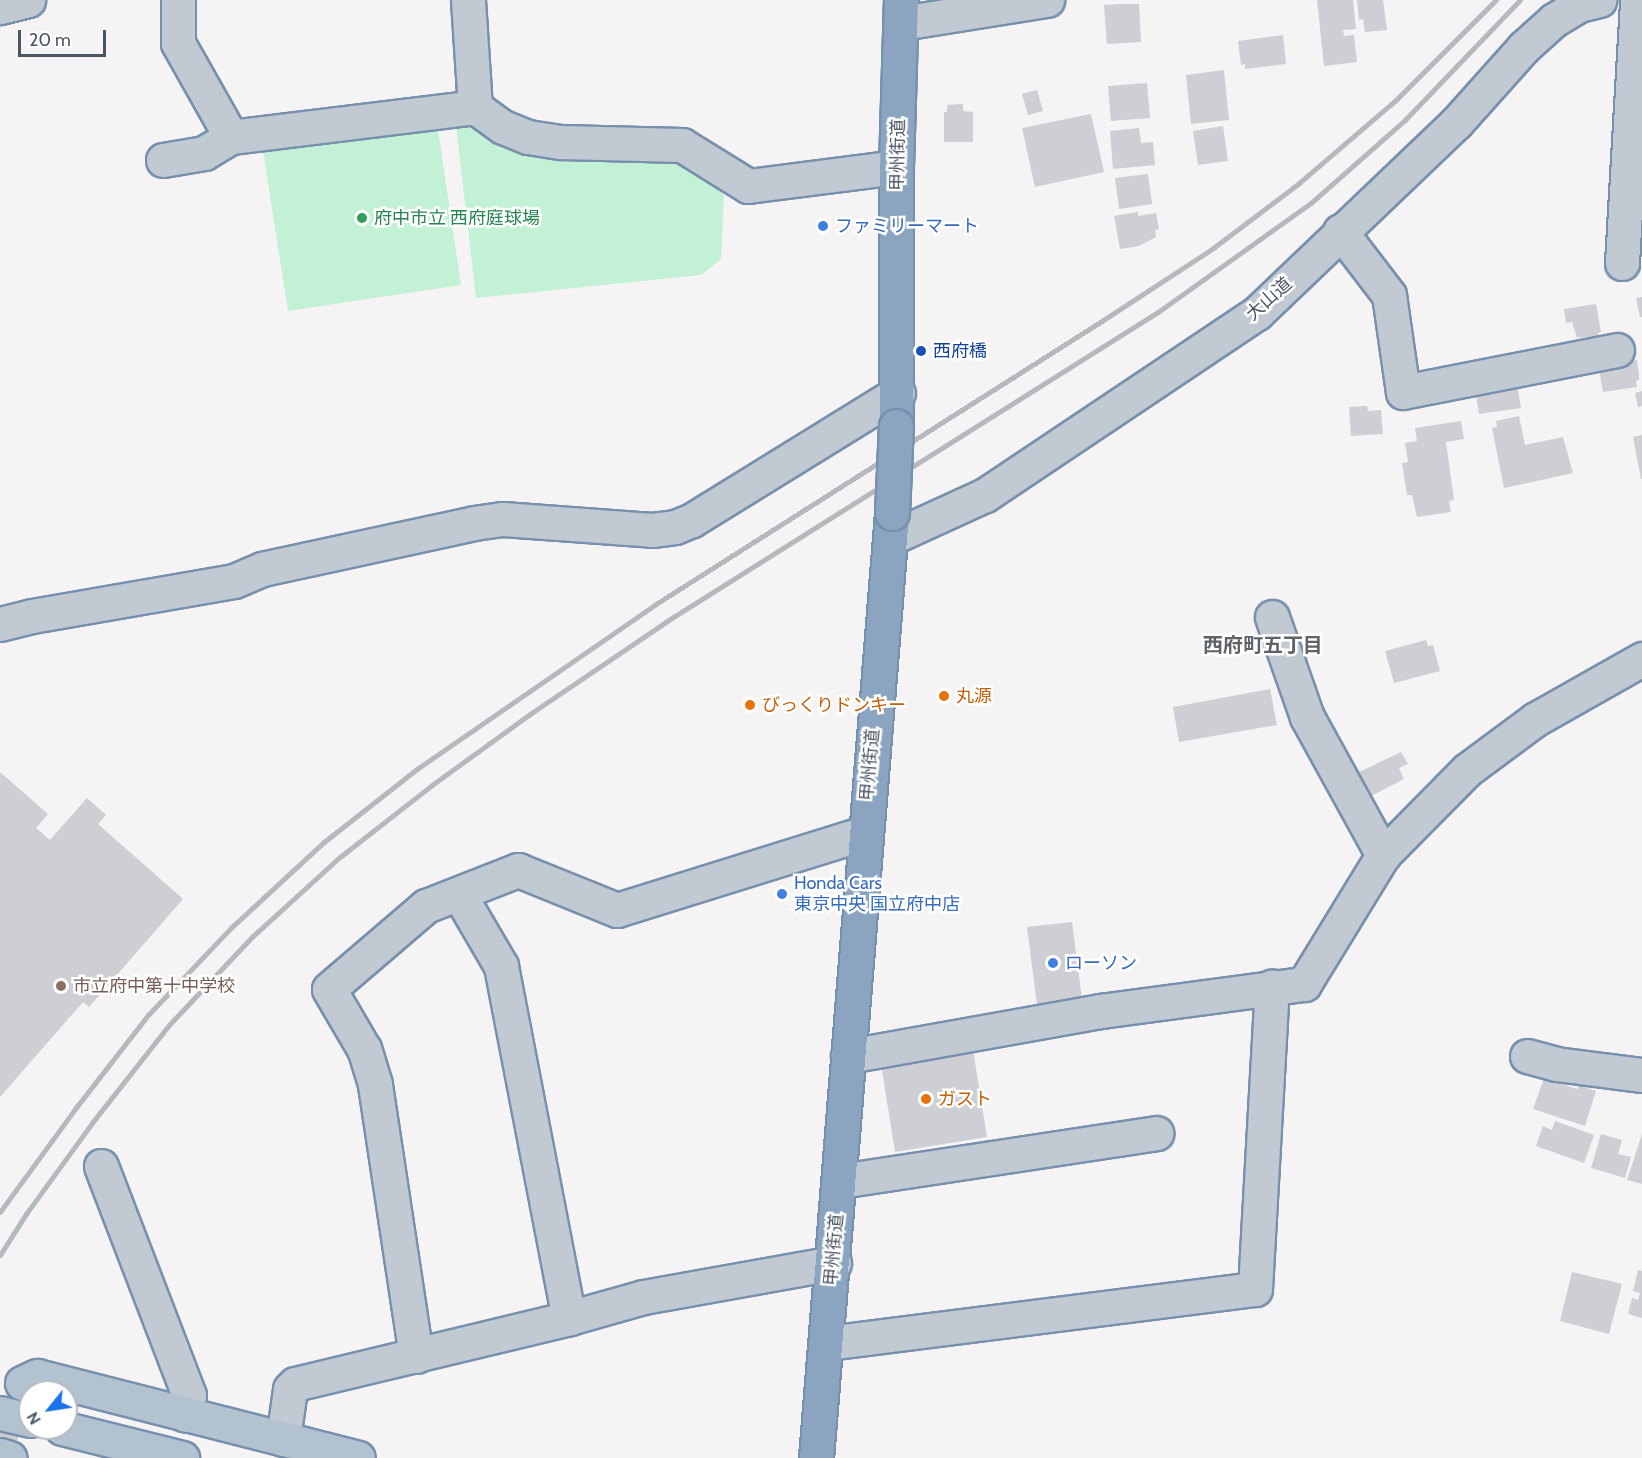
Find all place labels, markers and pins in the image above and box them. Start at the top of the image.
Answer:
place label: 府中市立 西府庭球場 [374,207,540,229]
marker: 府中市立 西府庭球場 [355,211,369,225]
place label: ファミリーマート [835,215,979,237]
marker: ファミリーマート [816,219,830,233]
place label: 西府橋 [933,340,987,362]
marker: 西府橋 [914,344,928,358]
place label: 丸源 [956,685,992,707]
marker: 丸源 [937,689,951,703]
place label: びっくりドンキー [762,694,906,716]
marker: びっくりドンキー [743,698,757,712]
place label: Honda Cars 東京中央 国立府中店 [794,873,960,916]
marker: Honda Cars 東京中央 国立府中店 [775,887,789,901]
place label: ローソン [1065,952,1137,974]
marker: ローソン [1046,956,1060,970]
place label: 市立府中第十中学校 [73,975,235,997]
marker: 市立府中第十中学校 [54,979,68,993]
place label: ガスト [938,1088,992,1110]
marker: ガスト [919,1092,933,1106]

